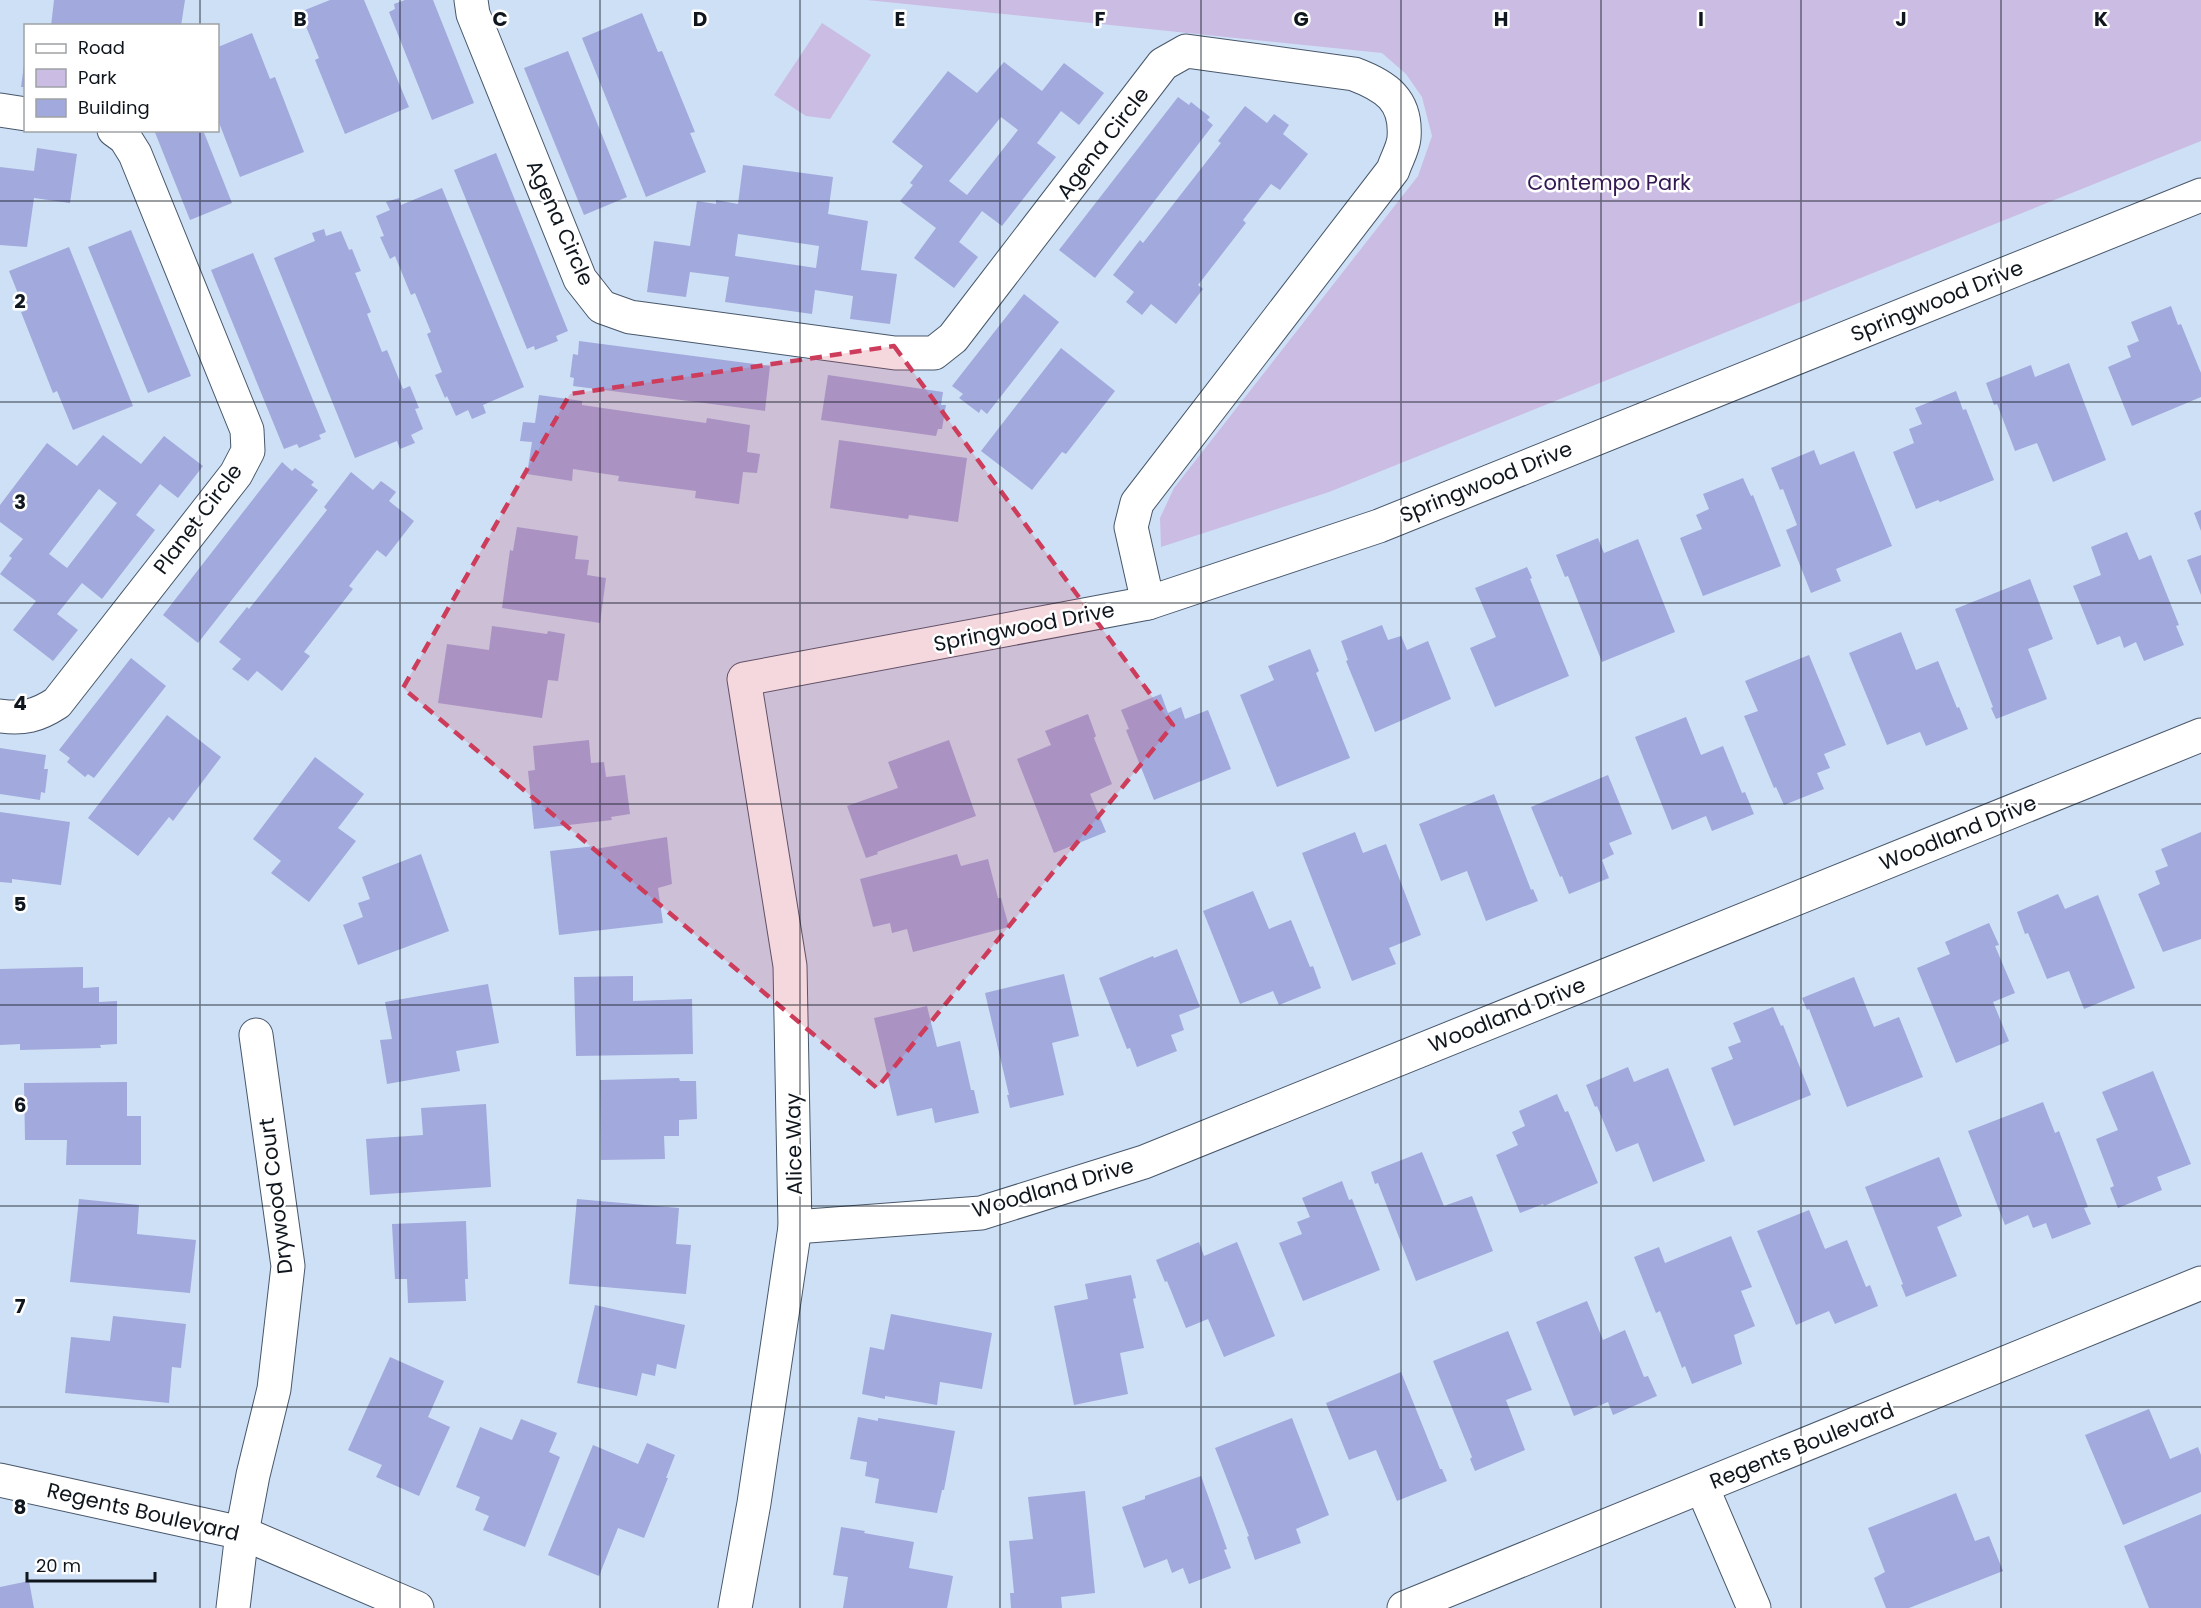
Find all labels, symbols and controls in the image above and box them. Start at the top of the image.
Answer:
text: B [293,5,307,33]
text: C [492,5,508,33]
text: D [693,5,707,33]
text: E [895,5,905,33]
text: F [1095,5,1106,33]
text: G [1293,5,1309,33]
text: H [1494,5,1508,33]
text: I [1698,5,1704,33]
text: J [1895,5,1907,33]
text: K [2094,5,2108,33]
legend [24,24,219,132]
text: Road [78,35,125,60]
text: Park [78,65,117,90]
street label: Agena Circle [1050,81,1156,205]
text: Building [78,95,150,120]
street label: Agena Circle [520,155,601,290]
park label: Contempo Park [1527,168,1691,197]
street label: Springwood Drive [1846,253,2027,348]
text: 2 [14,287,26,315]
street label: Springwood Drive [1395,434,1576,529]
street label: Planet Circle [146,458,249,580]
text: 3 [14,488,26,516]
street label: Springwood Drive [931,595,1117,658]
text: 4 [13,689,27,717]
street label: Woodland Drive [1875,788,2041,877]
text: 5 [14,890,27,918]
street label: Woodland Drive [1424,970,1590,1059]
text: 6 [14,1091,26,1119]
street label: Alice Way [778,1092,809,1195]
street label: Drywood Court [252,1116,299,1276]
street label: Woodland Drive [969,1151,1137,1224]
text: 7 [15,1292,26,1320]
street label: Regents Boulevard [1705,1395,1898,1496]
street label: Regents Boulevard [44,1475,242,1548]
text: 8 [14,1493,26,1521]
scale bar [27,1545,154,1583]
text: 20 m [36,1553,81,1578]

